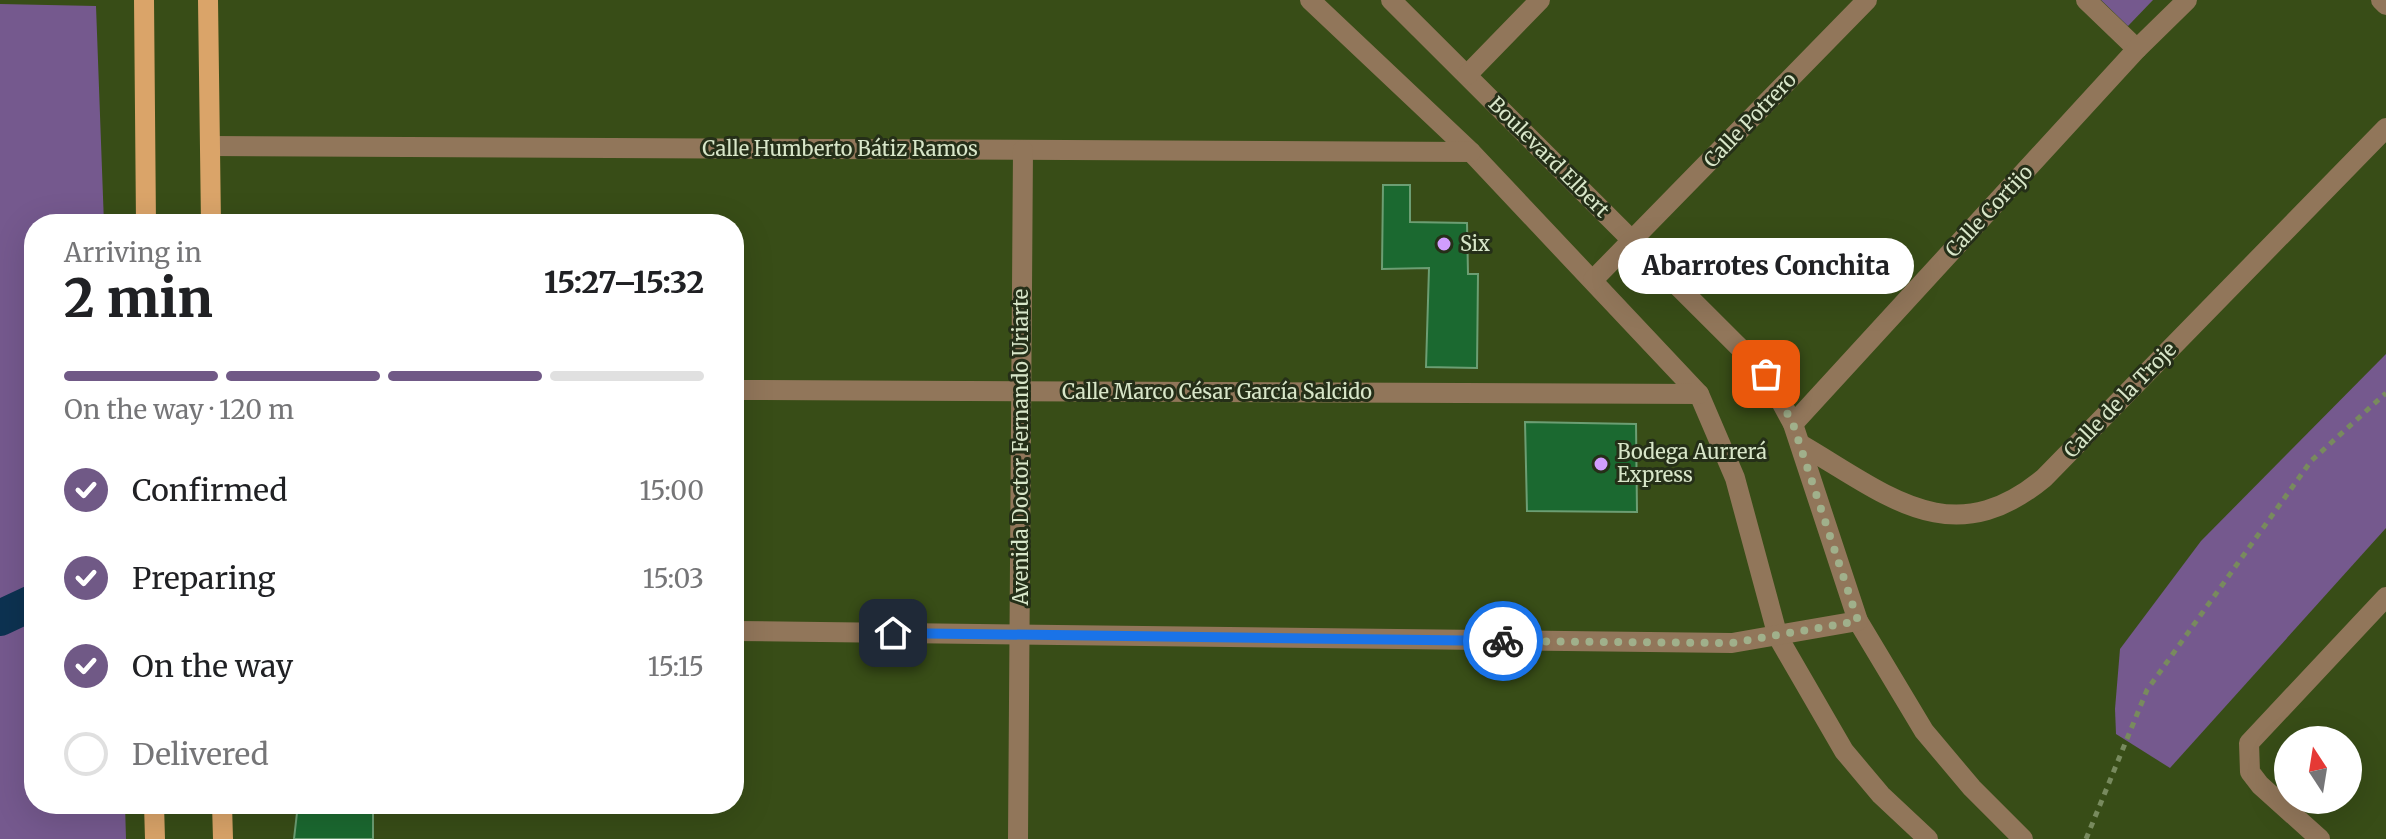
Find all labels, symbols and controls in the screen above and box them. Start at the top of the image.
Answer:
street label: Calle Potrero [1698,67,1801,172]
street label: Boulevard Elbert [1484,91,1615,222]
street label: Calle Humberto Bátiz Ramos [702,136,978,161]
street label: Calle Cortijo [1940,159,2038,262]
place label: Six [1460,231,1490,256]
marker: Six [1435,235,1453,253]
text: Arriving in [64,236,202,269]
callout: Abarrotes Conchita [1618,238,1914,294]
text: Abarrotes Conchita [1642,249,1890,282]
text: 15:27–15:32 [544,263,704,301]
text: 2 min [64,266,213,331]
street label: Avenida Doctor Fernando Uriarte [1008,289,1033,606]
street label: Calle de la Troje [2058,337,2181,463]
pin [1732,340,1800,408]
icon: bag [1744,352,1788,396]
street label: Calle Marco César García Salcido [1062,379,1372,404]
text: On the way · 120 m [64,393,294,426]
place label: Bodega Aurrerá Express [1617,439,1767,487]
marker: Bodega Aurrerá Express [1592,455,1610,473]
icon: check [64,468,108,512]
text: Confirmed [132,471,287,509]
text: 15:00 [639,474,704,507]
icon: check [64,556,108,600]
text: Preparing [132,559,275,597]
text: 15:03 [643,562,704,595]
pin [859,599,927,667]
courier [1463,601,1543,681]
icon: home [871,611,915,655]
icon: bike [1481,619,1525,663]
icon: check [64,644,108,688]
text: On the way [132,647,293,685]
text: 15:15 [648,650,704,683]
north arrow [2274,726,2362,814]
map controls [2274,726,2362,814]
text: Delivered [132,735,269,773]

